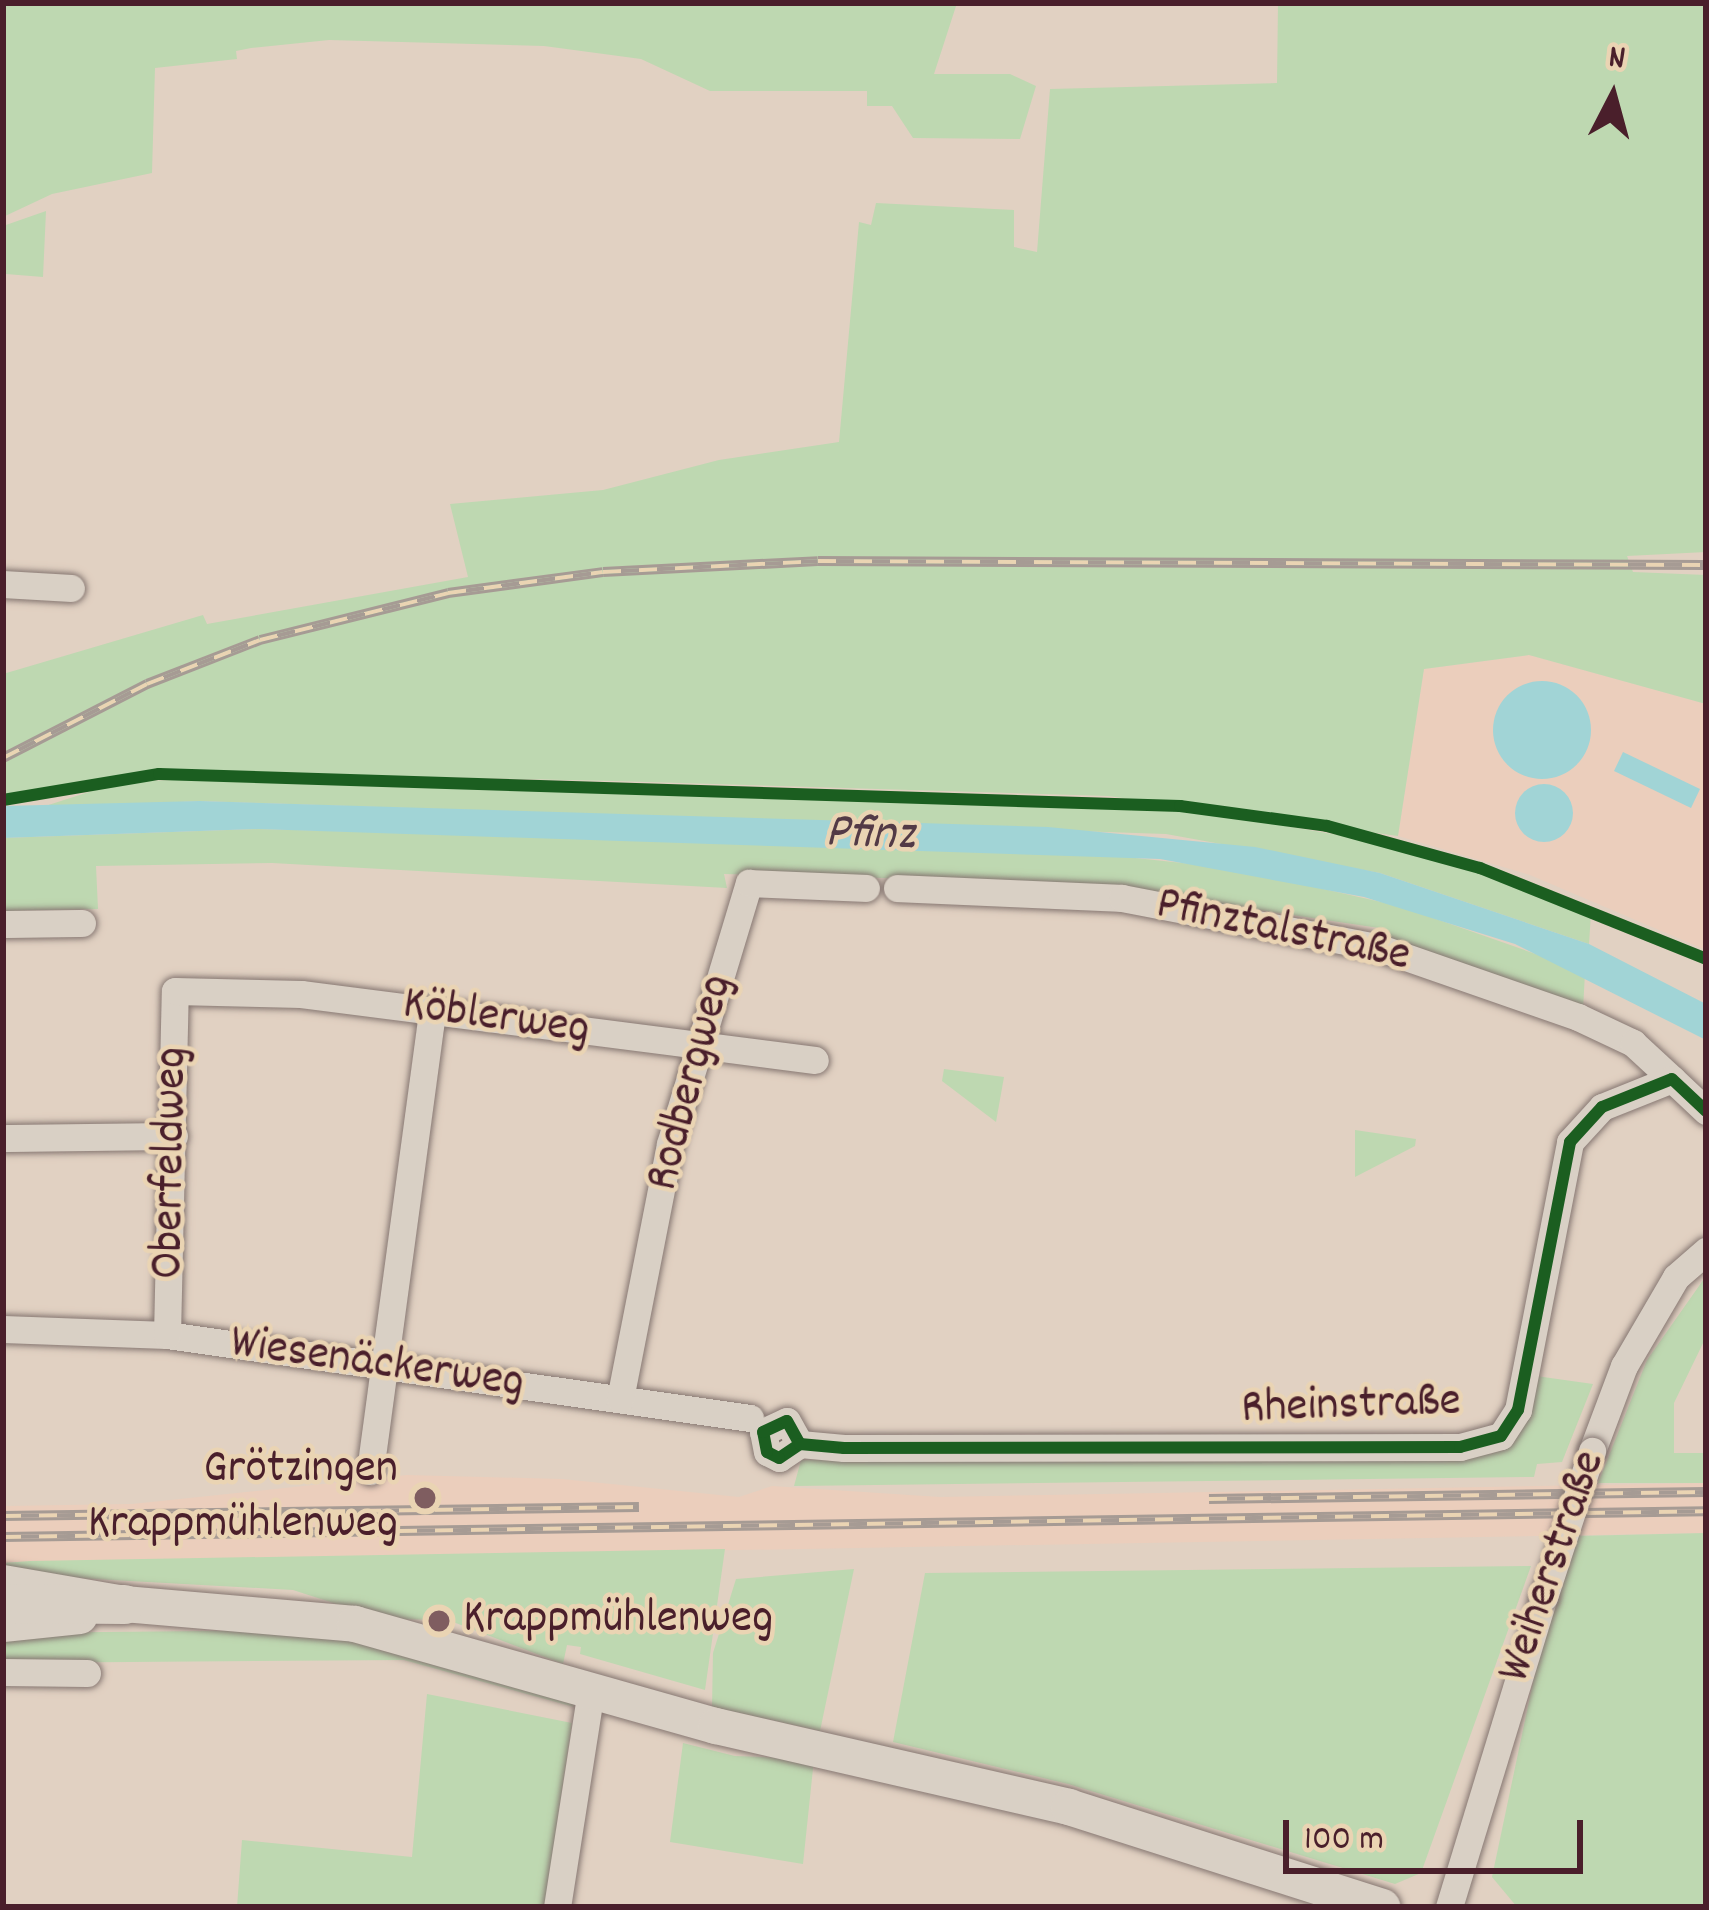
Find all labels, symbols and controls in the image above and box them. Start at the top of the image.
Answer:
text: N [1606,35,1627,84]
north arrow [1553,36,1673,156]
water label: Pfinz [824,804,916,868]
street label: Pfinztalstraße [1151,877,1415,987]
street label: Rodbergweg [636,969,748,1197]
street label: Köblerweg [399,977,593,1061]
street label: Oberfeldweg [141,1046,203,1280]
street label: Wiesenäckerweg [226,1316,528,1414]
street label: Rheinstraße [1240,1374,1462,1440]
place label: Grötzingen Krappmühlenweg [88,1441,398,1554]
street label: Weiherstraße [1488,1444,1620,1690]
marker: Grötzingen Krappmühlenweg [409,1482,441,1514]
place label: Krappmühlenweg [463,1592,773,1650]
marker: Krappmühlenweg [426,1608,452,1634]
scale bar [1289,1796,1589,1870]
text: 100 m [1304,1815,1384,1867]

